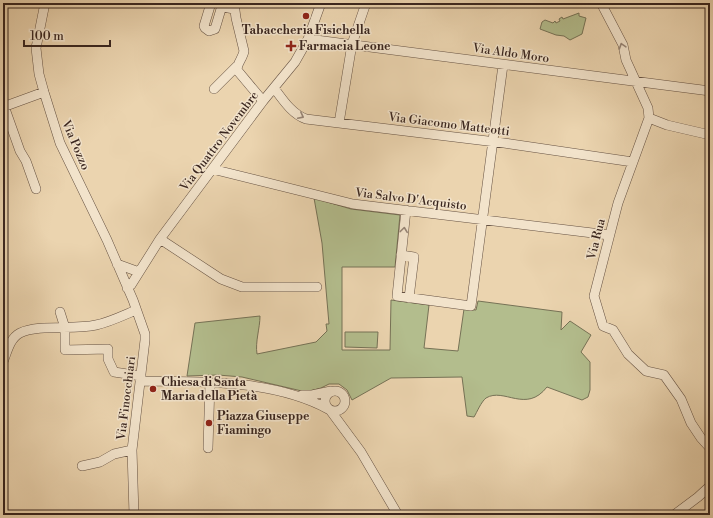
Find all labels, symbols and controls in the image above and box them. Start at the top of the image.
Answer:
marker: Tabaccheria Fisichella [301,11,311,21]
scale bar [24,22,110,48]
place label: Tabaccheria Fisichella [242,23,371,38]
text: 100 m [30,29,64,44]
place label: Farmacia Leone [299,39,391,54]
marker: Farmacia Leone [286,41,296,51]
street label: Via Aldo Moro [471,41,551,66]
one-way arrow [618,42,627,49]
street label: Via Quattro Novembre [176,88,262,195]
street label: Via Giacomo Matteotti [386,109,510,139]
one-way arrow [297,111,304,119]
street label: Via Pozzo [58,117,93,173]
street label: Via Salvo D'Acquisto [353,185,468,214]
street label: Via Rua [584,216,609,262]
one-way arrow [399,227,408,233]
street label: Via Finocchiari [114,355,139,442]
place label: Chiesa di Santa Maria della Pietà [161,375,258,404]
marker: Chiesa di Santa Maria della Pietà [148,384,158,394]
place label: Piazza Giuseppe Fiamingo [217,409,310,438]
marker: Piazza Giuseppe Fiamingo [204,418,214,428]

